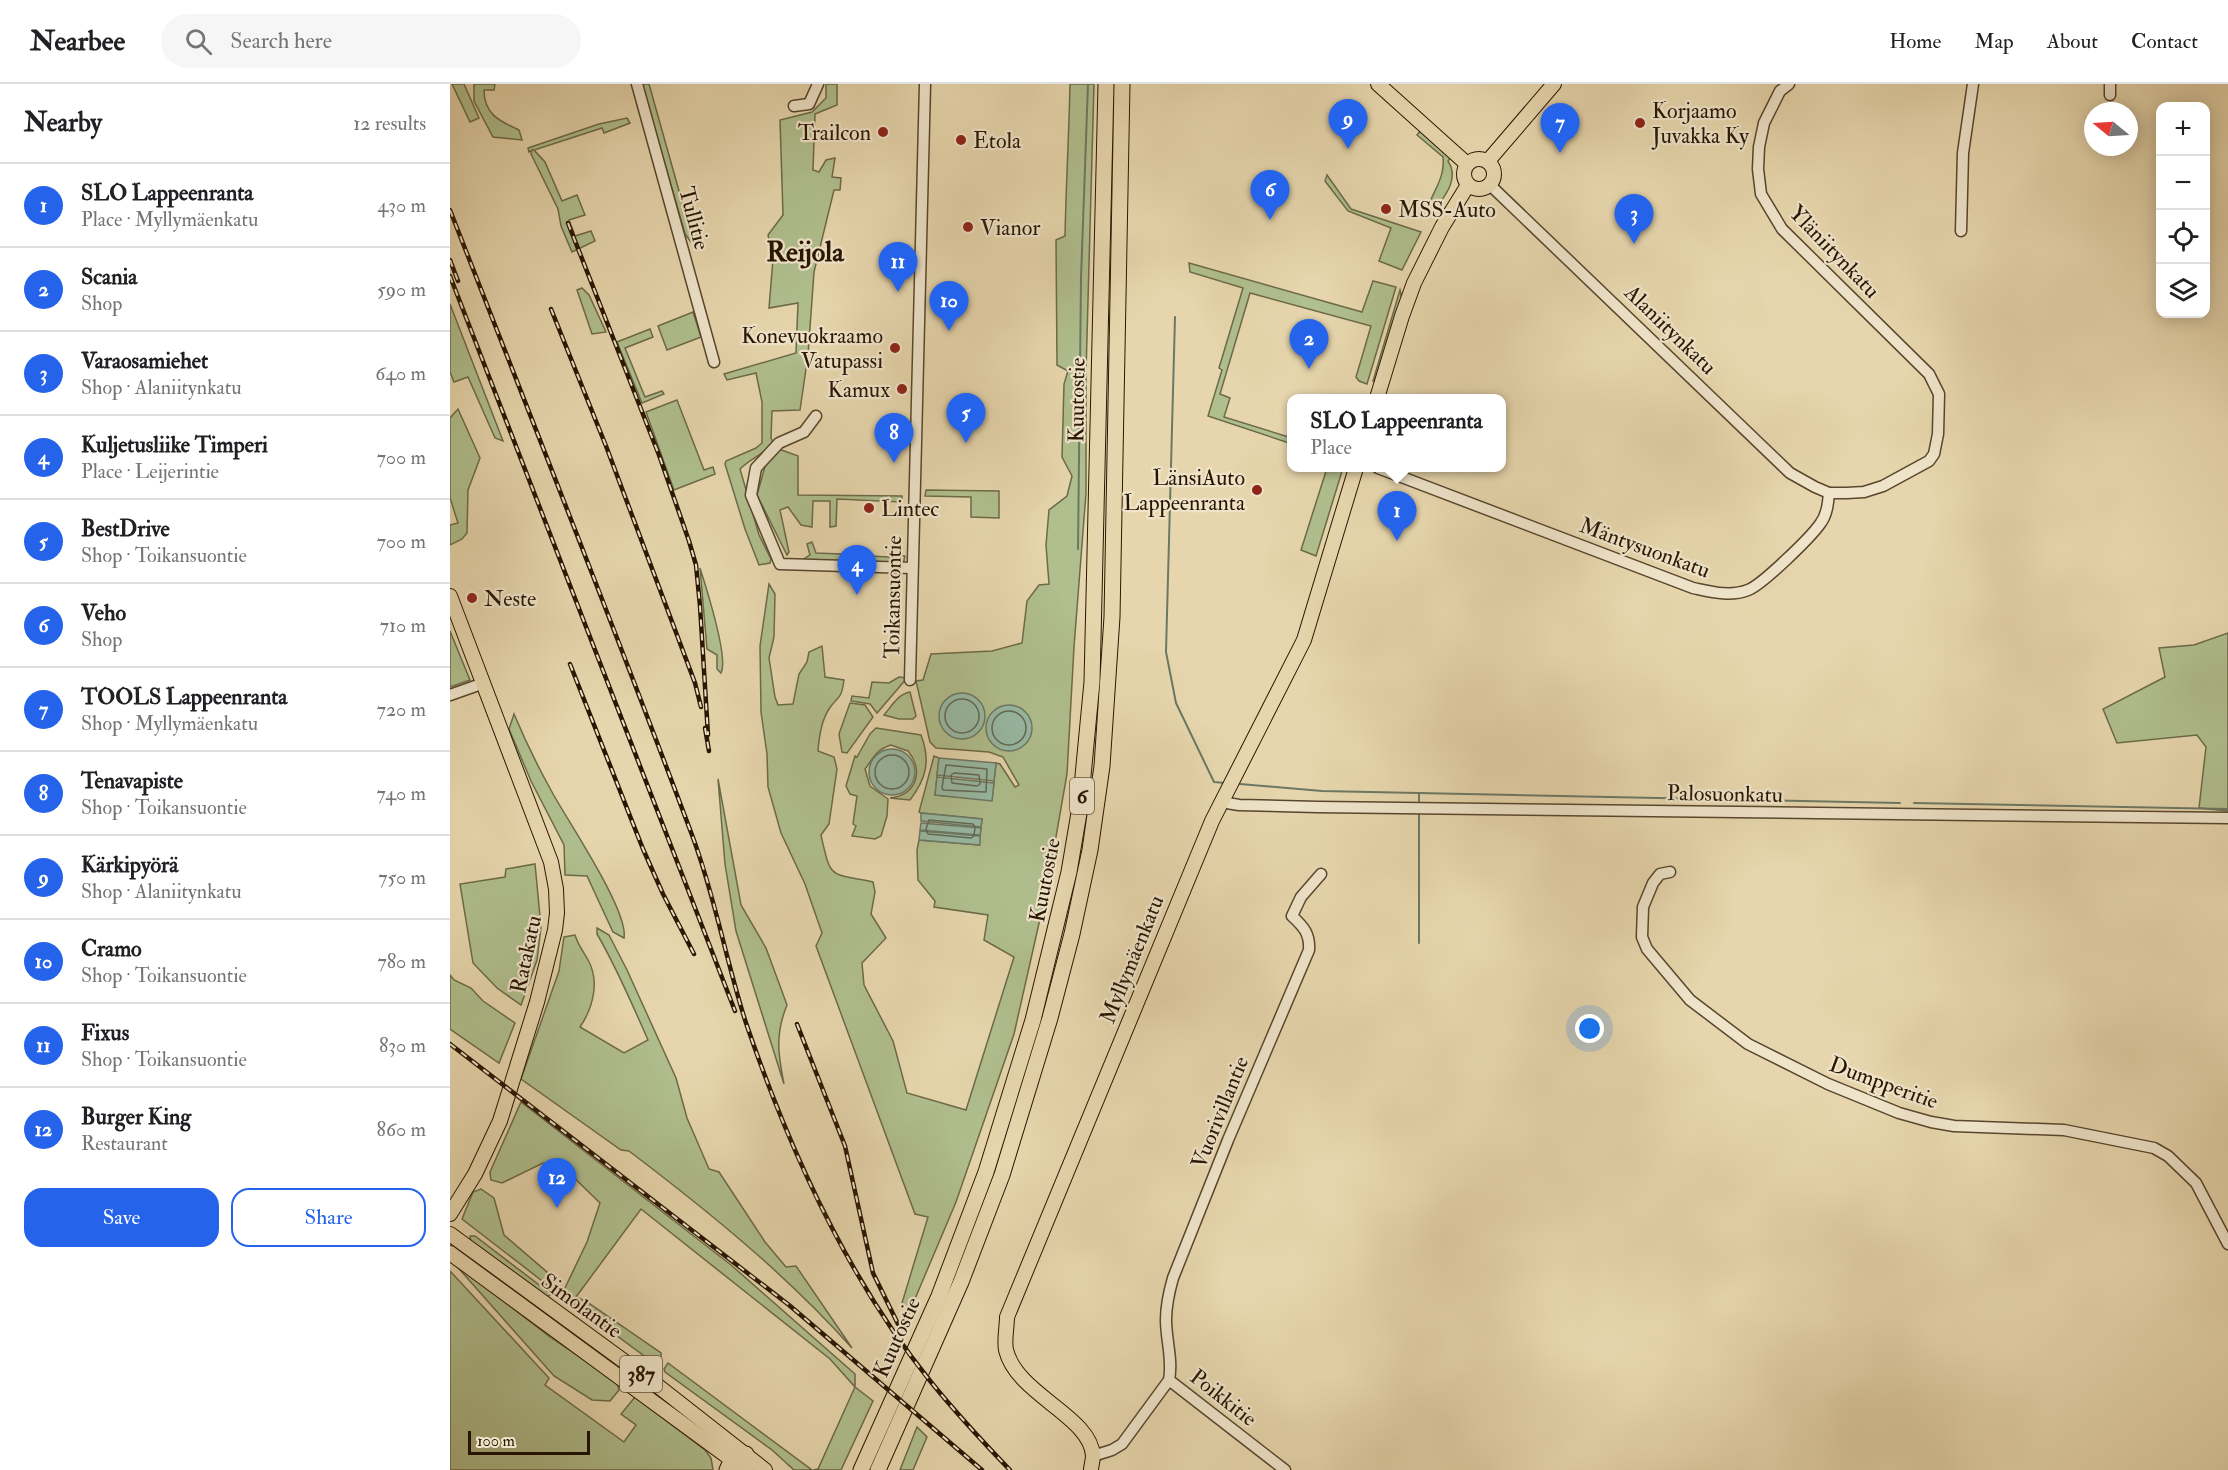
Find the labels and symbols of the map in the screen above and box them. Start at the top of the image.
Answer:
place label: Korjaamo Juvakka Ky [1651,97,1749,150]
pin: 9 [1328,100,1368,149]
north arrow [2084,102,2138,156]
pin: 7 [1540,104,1580,153]
marker: Korjaamo Juvakka Ky [1633,116,1647,130]
place label: Trailcon [798,119,871,147]
marker: Trailcon [876,125,890,139]
place label: Etola [973,127,1022,155]
marker: Etola [954,133,968,147]
pin: 6 [1250,170,1290,220]
street label: Tullitie [672,183,716,253]
pin: 3 [1614,194,1654,244]
place label: MSS-Auto [1398,196,1496,224]
street label: Yläniitynkatu [1783,199,1886,304]
marker: MSS-Auto [1379,202,1393,216]
place label: Vianor [980,214,1041,242]
marker: Vianor [961,220,975,234]
district label: Reijola [766,235,845,270]
pin: 11 [878,242,918,292]
street label: Alaniitynkatu [1618,278,1722,381]
pin: 10 [930,282,968,331]
pin: 2 [1290,320,1328,369]
place label: Konevuokraamo Vatupassi [741,322,883,376]
marker: Konevuokraamo Vatupassi [888,341,902,355]
street label: Kuutostie [1062,357,1092,443]
place label: Kamux [828,376,890,404]
marker: Kamux [895,382,909,396]
pin: 5 [946,394,986,443]
pin: 8 [874,414,914,463]
place label: LänsiAuto Lappeenranta [1123,464,1246,518]
marker: LänsiAuto Lappeenranta [1250,483,1264,497]
pin: 1 [1378,492,1416,541]
place label: Lintec [881,495,939,523]
marker: Lintec [862,501,876,515]
street label: Mäntysuonkatu [1576,511,1714,585]
street label: Toikansuontie [878,535,908,659]
pin: 4 [838,546,876,595]
place label: Neste [484,585,536,613]
marker: Neste [465,591,479,605]
road number: 6 [1070,778,1094,814]
street label: Palosuonkatu [1667,779,1783,809]
street label: Kuutostie [1023,836,1067,925]
street label: Myllymäenkatu [1094,891,1170,1028]
street label: Ratakatu [504,913,548,996]
your location [1575,1014,1604,1043]
street label: Dumpperitie [1825,1050,1942,1116]
street label: Vuorivillantie [1185,1052,1255,1173]
pin: 12 [538,1158,576,1208]
street label: Simolantie [535,1267,627,1345]
street label: Kuutostie [867,1293,927,1382]
road number: 387 [620,1356,662,1392]
street label: Poikkitie [1184,1363,1262,1433]
scale bar [468,1428,590,1456]

